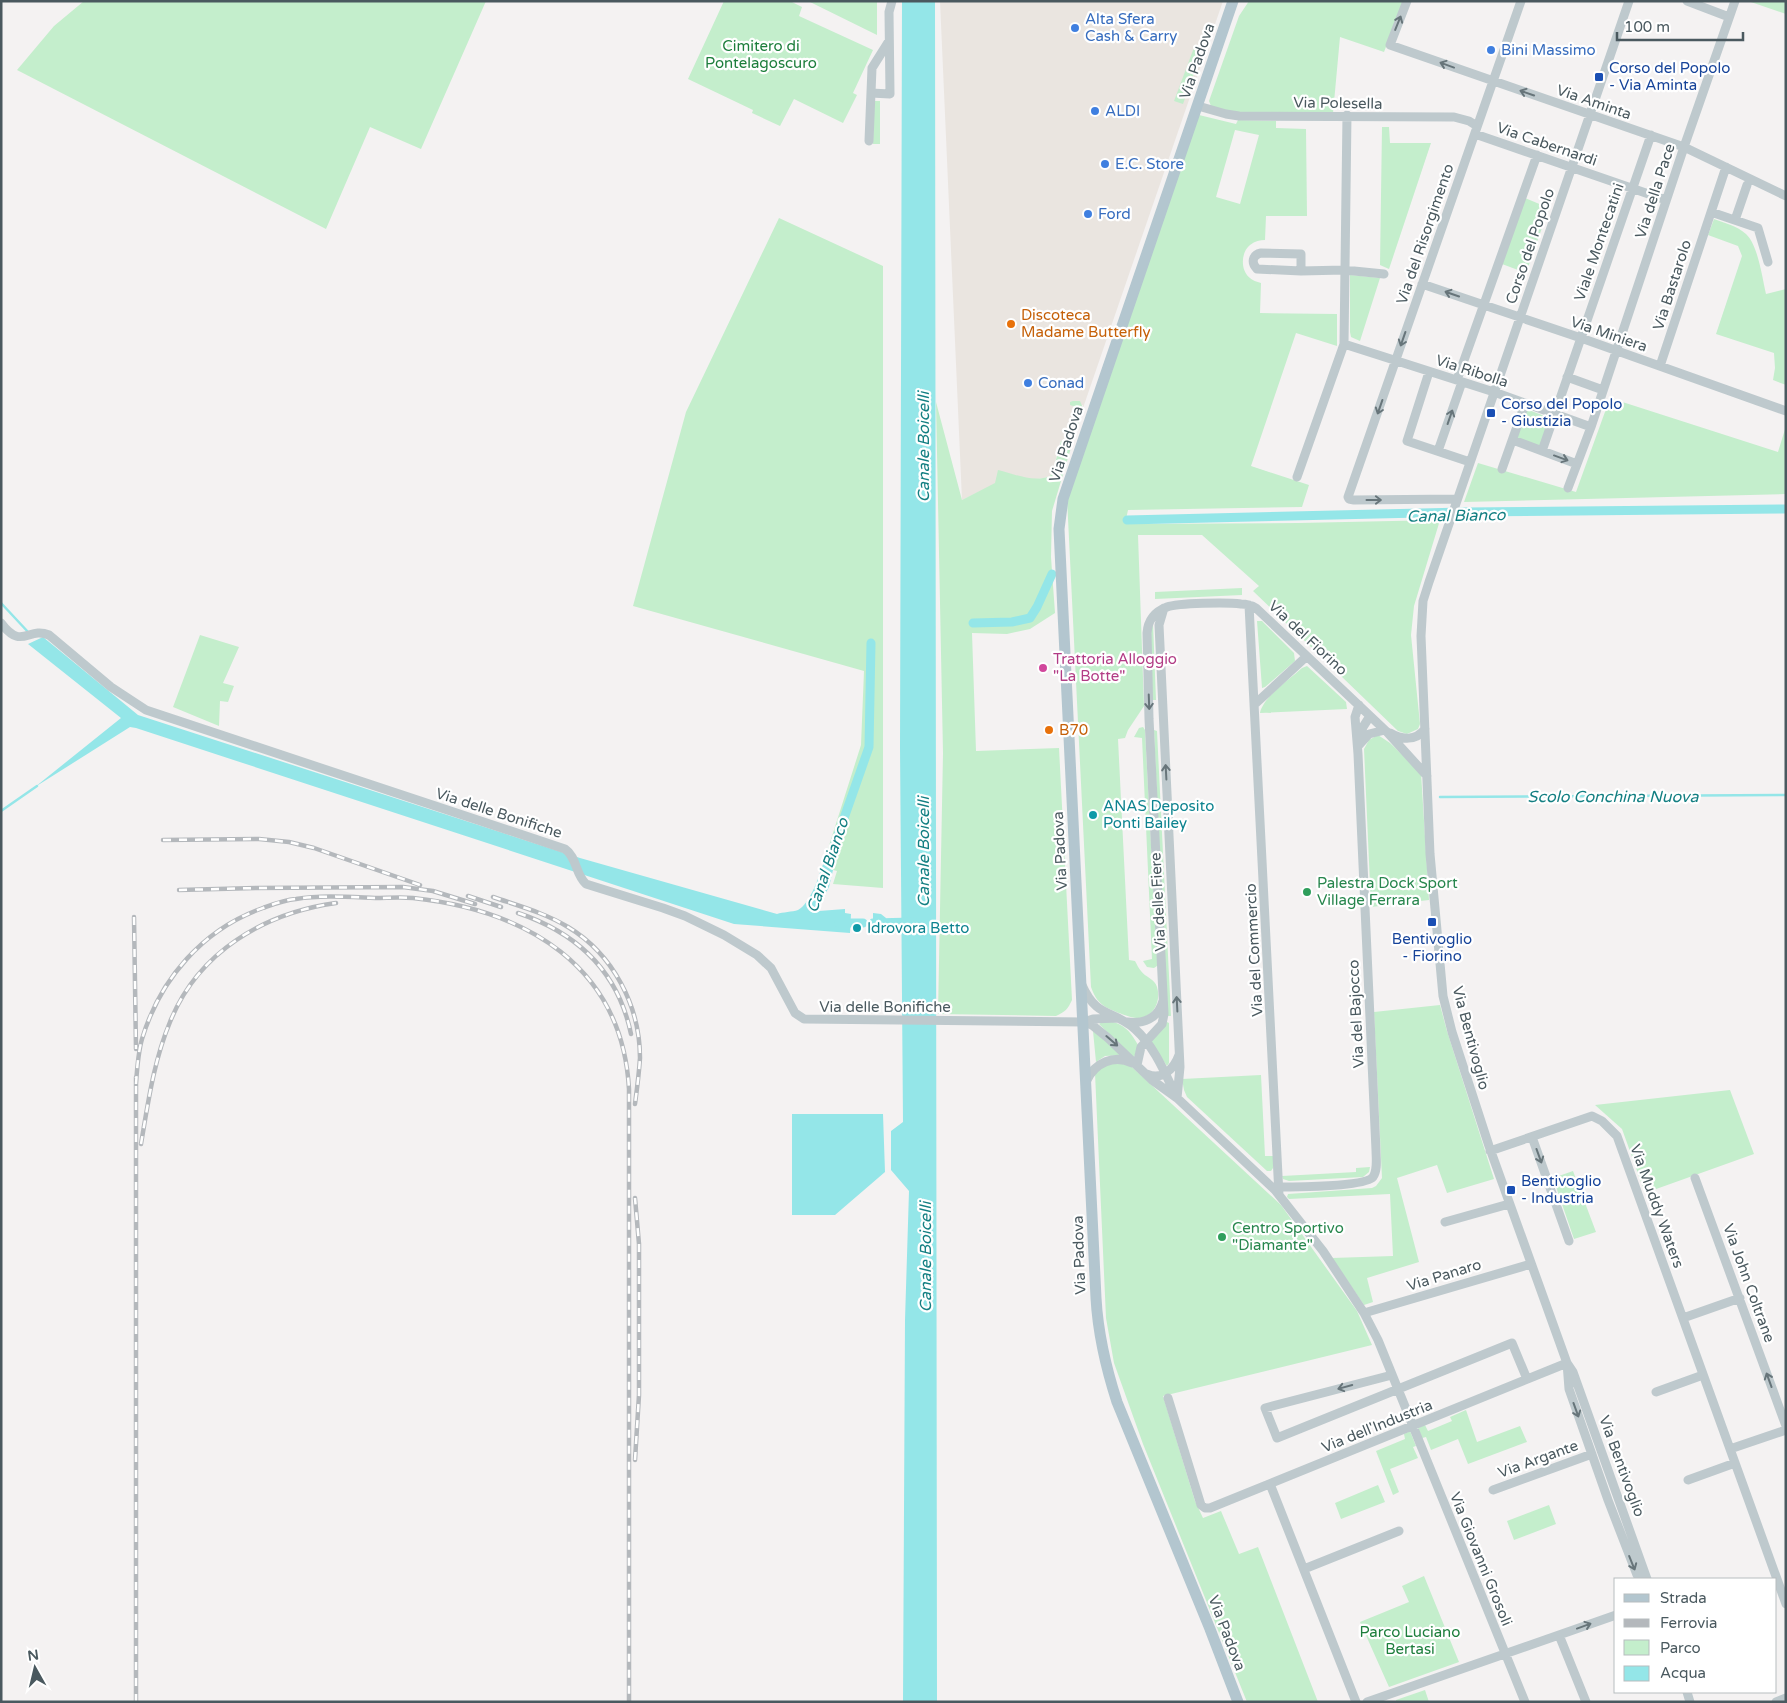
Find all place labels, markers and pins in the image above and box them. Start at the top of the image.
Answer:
place label: Alta Sfera Cash & Carry [1085,10,1177,45]
marker: Alta Sfera Cash & Carry [1069,22,1081,34]
place label: Bini Massimo [1501,41,1596,59]
marker: Bini Massimo [1485,44,1497,56]
place label: Corso del Popolo - Via Aminta [1609,59,1730,94]
marker: Corso del Popolo - Via Aminta [1593,71,1605,83]
place label: ALDI [1105,102,1140,120]
marker: ALDI [1089,105,1101,117]
place label: E.C. Store [1115,155,1184,173]
marker: E.C. Store [1099,158,1111,170]
place label: Ford [1098,205,1131,223]
marker: Ford [1082,208,1094,220]
place label: Discoteca Madame Butterfly [1021,306,1151,341]
marker: Discoteca Madame Butterfly [1005,318,1017,330]
place label: Conad [1038,374,1084,392]
marker: Conad [1022,377,1034,389]
place label: Corso del Popolo - Giustizia [1501,395,1622,430]
marker: Corso del Popolo - Giustizia [1485,407,1497,419]
place label: Trattoria Alloggio "La Botte" [1053,650,1177,685]
marker: Trattoria Alloggio "La Botte" [1037,662,1049,674]
place label: B70 [1059,721,1088,739]
marker: B70 [1043,724,1055,736]
place label: ANAS Deposito Ponti Bailey [1103,797,1214,832]
marker: ANAS Deposito Ponti Bailey [1087,809,1099,821]
place label: Palestra Dock Sport Village Ferrara [1317,874,1458,909]
marker: Palestra Dock Sport Village Ferrara [1301,886,1313,898]
marker: Bentivoglio - Fiorino [1426,916,1438,928]
place label: Idrovora Betto [867,919,969,937]
marker: Idrovora Betto [851,922,863,934]
place label: Bentivoglio - Fiorino [1392,930,1472,965]
place label: Bentivoglio - Industria [1521,1172,1601,1207]
marker: Bentivoglio - Industria [1505,1184,1517,1196]
place label: Centro Sportivo "Diamante" [1232,1219,1344,1254]
marker: Centro Sportivo "Diamante" [1216,1231,1228,1243]

